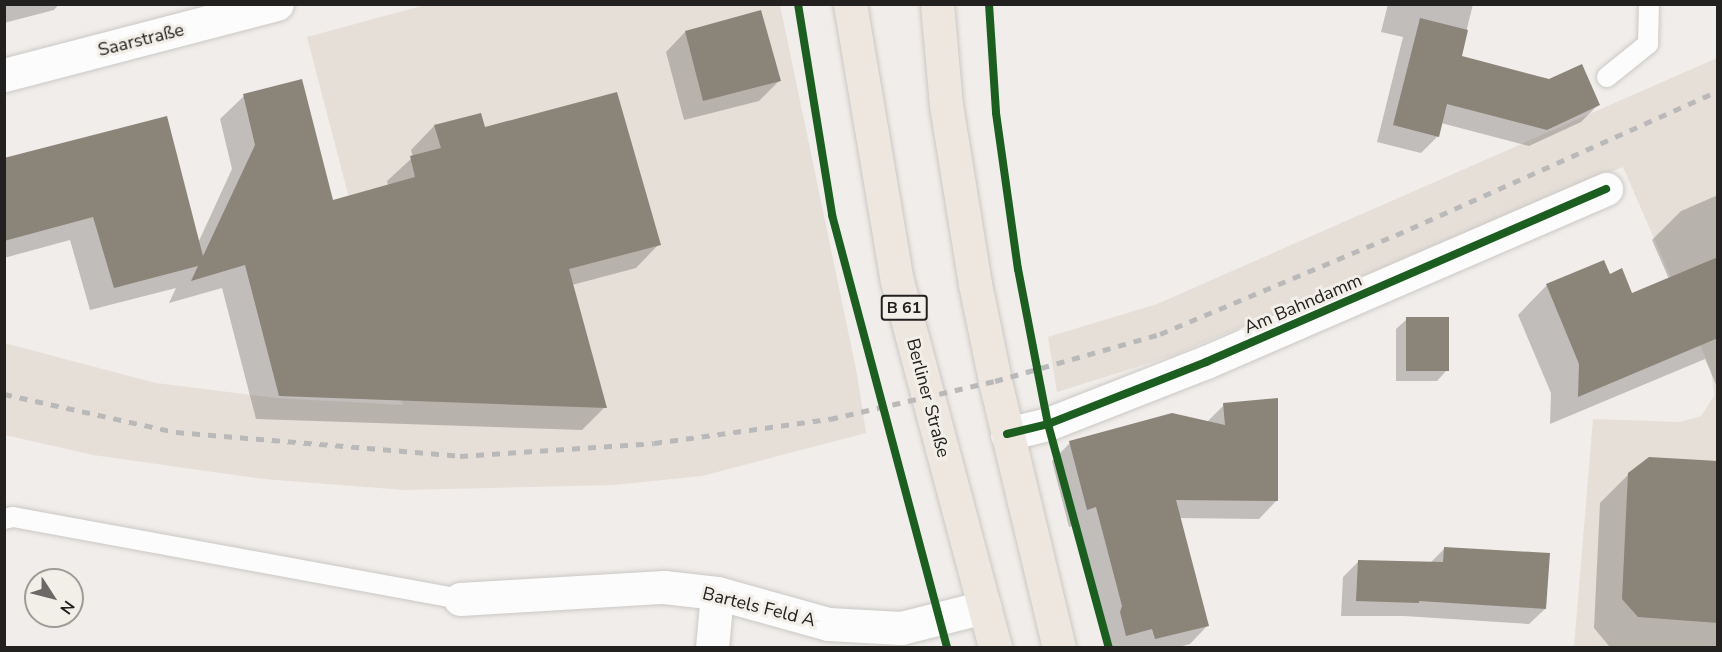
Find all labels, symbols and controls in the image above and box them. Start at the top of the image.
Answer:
street label: Saarstraße [96,19,186,61]
street label: Am Bahndamm [1241,269,1365,339]
road number: B 61 [880,295,928,321]
street label: Berliner Straße [902,336,954,460]
north arrow [24,568,84,628]
street label: Bartels Feld A [700,583,818,631]
text: N [55,596,79,619]

